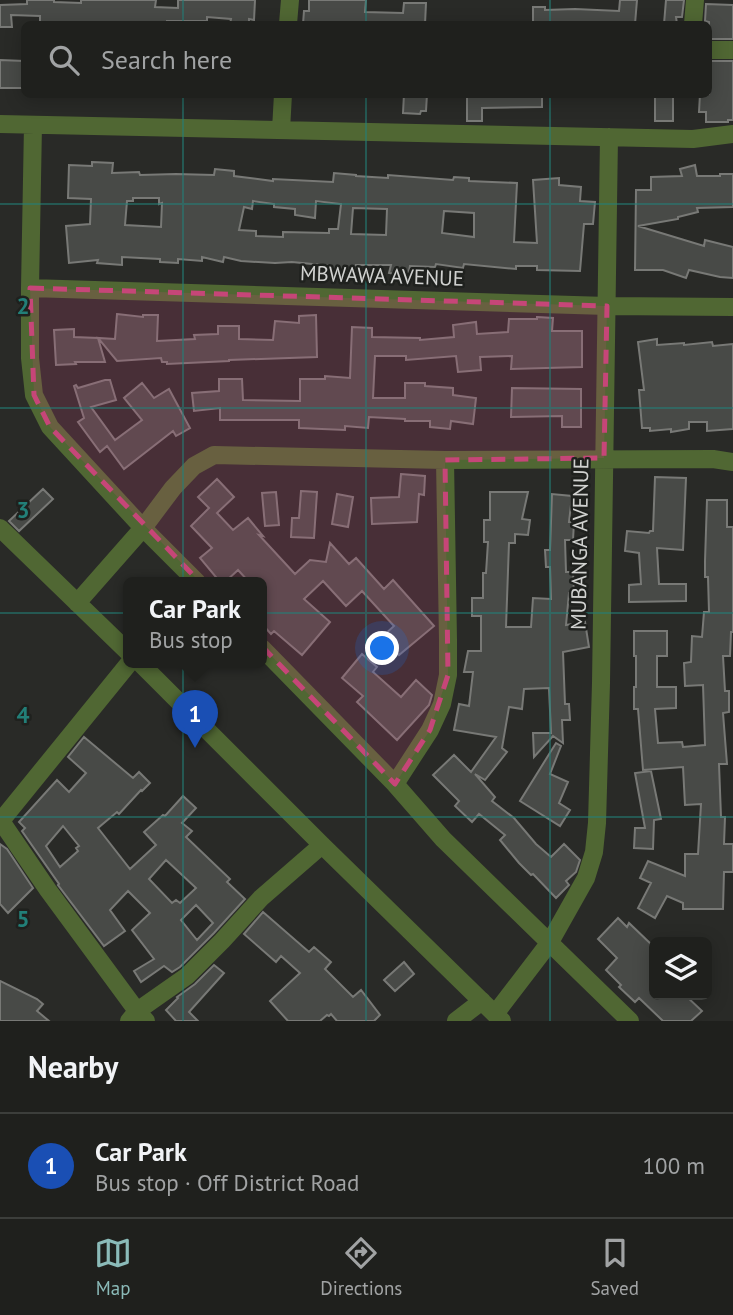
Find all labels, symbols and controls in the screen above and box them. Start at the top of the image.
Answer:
search box [21,21,712,98]
icon: search [45,41,83,79]
text: Search here [101,43,232,76]
street label: MBWAWA AVENUE [300,259,465,292]
text: 2 [16,291,30,320]
street label: MUBANGA AVENUE [565,458,594,630]
text: 3 [16,495,30,524]
popup [123,577,267,668]
text: Car Park [149,592,241,625]
text: Bus stop [149,625,233,654]
your location [365,631,399,665]
pin: 1 [172,690,218,748]
text: 4 [16,700,30,729]
text: 5 [16,904,30,933]
map controls [649,937,712,1000]
button: layers [649,937,712,1000]
text: Nearby [28,1047,118,1086]
text: Car Park [95,1135,187,1168]
text: 1 [44,1151,58,1180]
text: 100 m [643,1151,705,1180]
text: Bus stop · Off District Road [95,1168,359,1197]
tab: Map [94,1234,132,1300]
tab: Directions [320,1234,402,1300]
tab: Saved [591,1234,639,1300]

